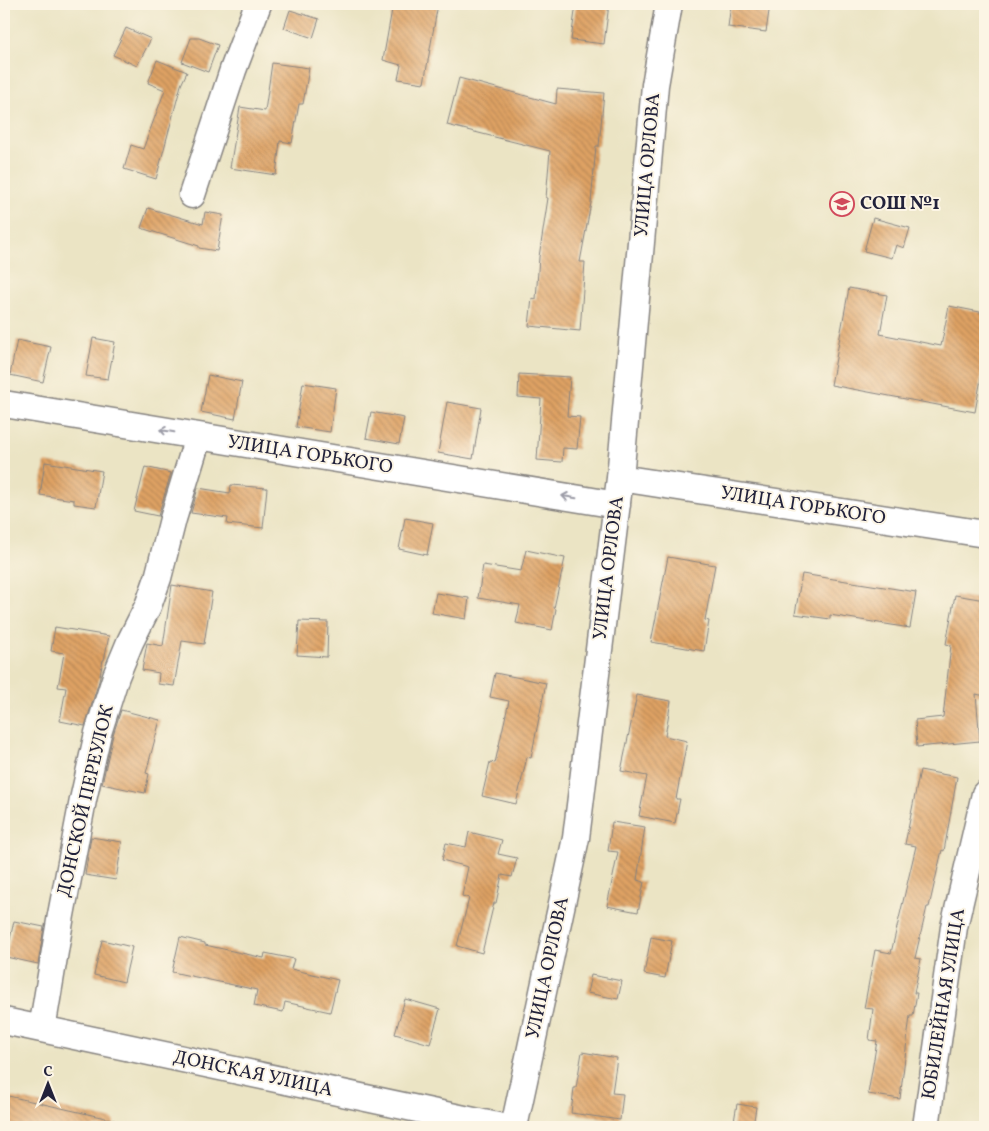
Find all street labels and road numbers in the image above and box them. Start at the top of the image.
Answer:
street label: УЛИЦА ОРЛОВА [629,92,667,238]
street label: УЛИЦА ГОРЬКОГО [226,429,395,481]
street label: УЛИЦА ГОРЬКОГО [719,480,888,532]
street label: УЛИЦА ОРЛОВА [587,495,631,641]
street label: ДОНСКОЙ ПЕРЕУЛОК [51,702,121,900]
street label: УЛИЦА ОРЛОВА [520,895,576,1041]
street label: ЮБИЛЕЙНАЯ УЛИЦА [916,907,972,1101]
street label: ДОНСКАЯ УЛИЦА [171,1044,335,1104]

